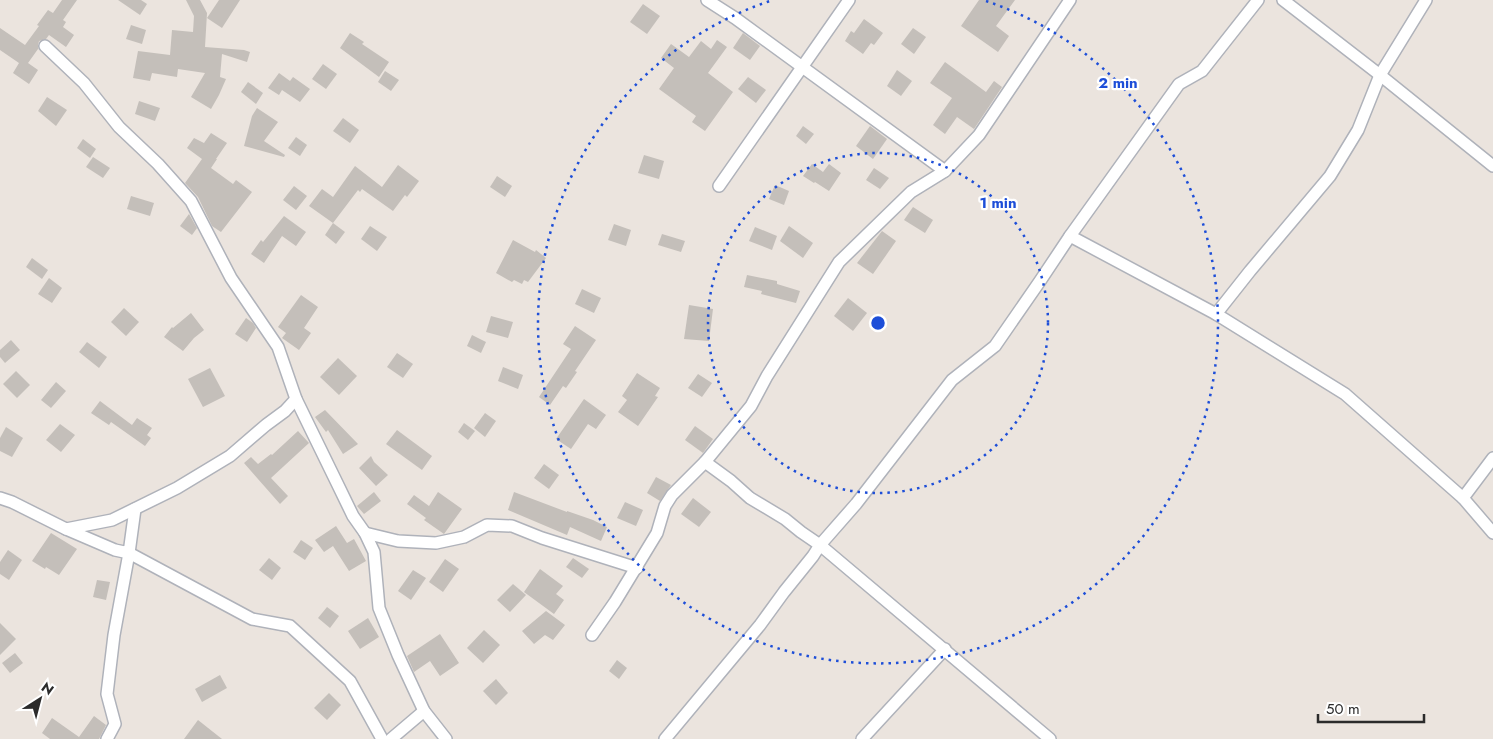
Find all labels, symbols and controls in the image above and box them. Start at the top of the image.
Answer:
text: 2 min [1098,72,1138,94]
text: 1 min [979,192,1017,214]
centre of rings [869,314,887,332]
north arrow [15,674,65,724]
text: N [37,677,58,700]
scale bar [1318,692,1424,724]
text: 50 m [1326,698,1360,720]

